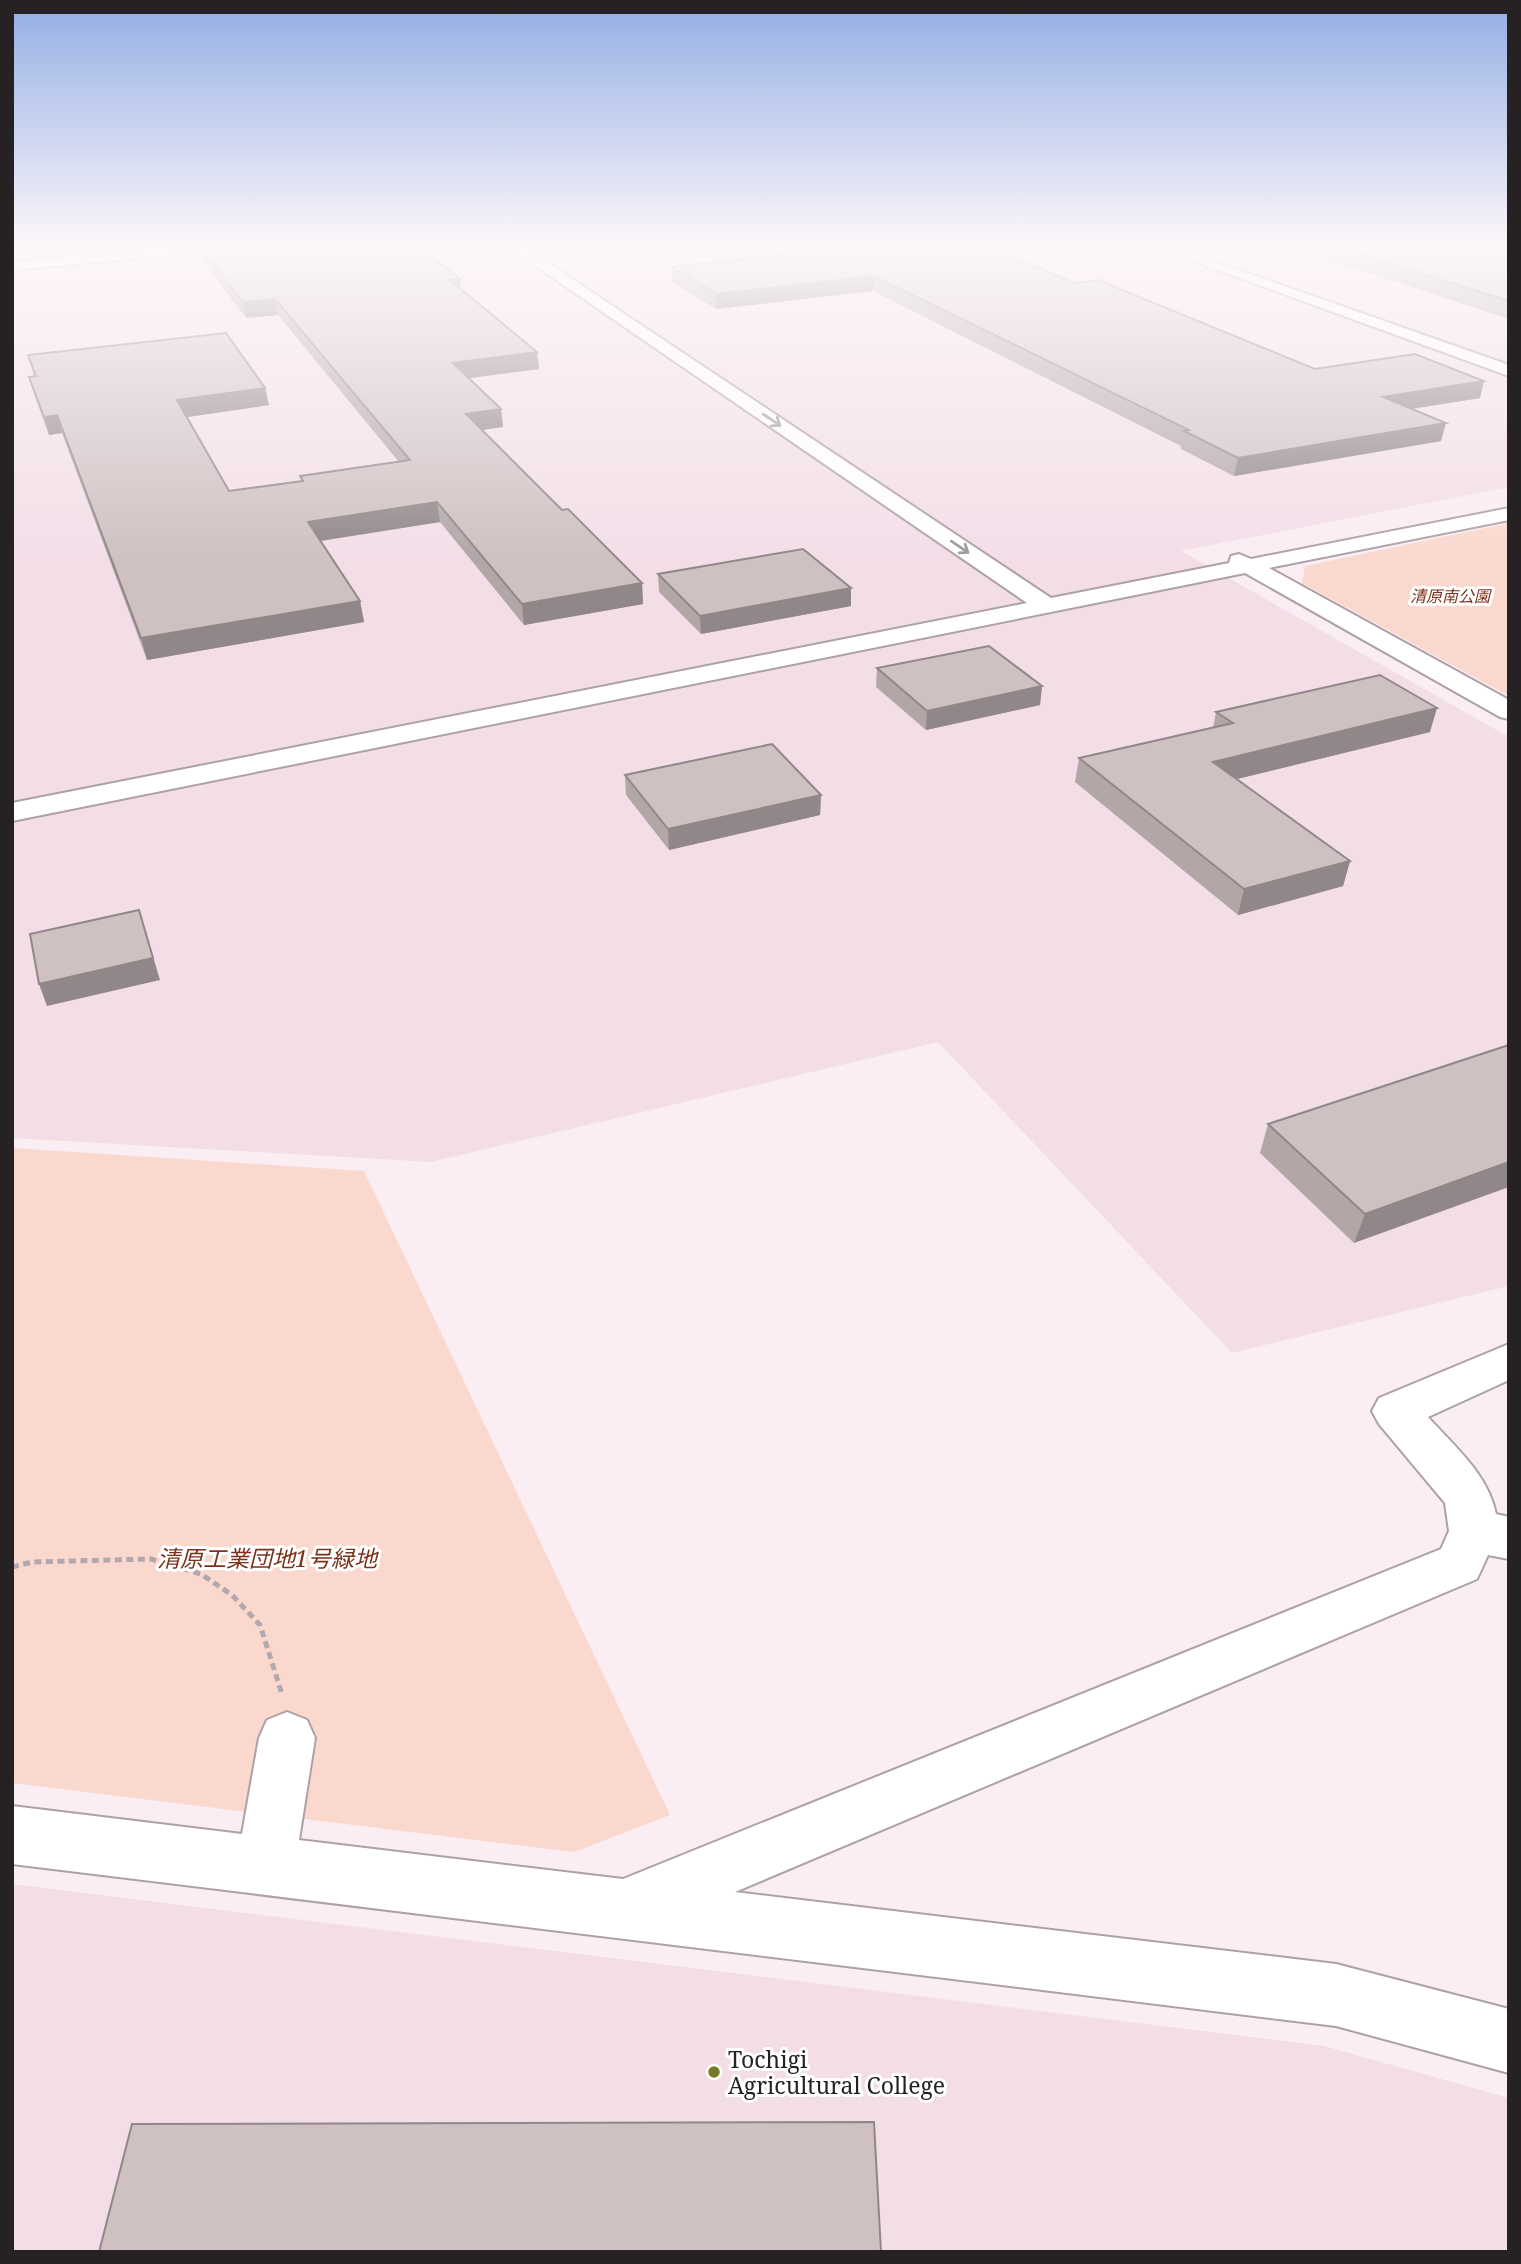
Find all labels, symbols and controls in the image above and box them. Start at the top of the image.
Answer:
one-way arrow [762,413,781,427]
one-way arrow [950,540,969,554]
park label: 清原南公園 [1410,585,1492,607]
park label: 清原工業団地1号緑地 [157,1542,379,1574]
place label: Tochigi Agricultural College [728,2043,945,2101]
marker: Tochigi Agricultural College [706,2064,722,2080]

